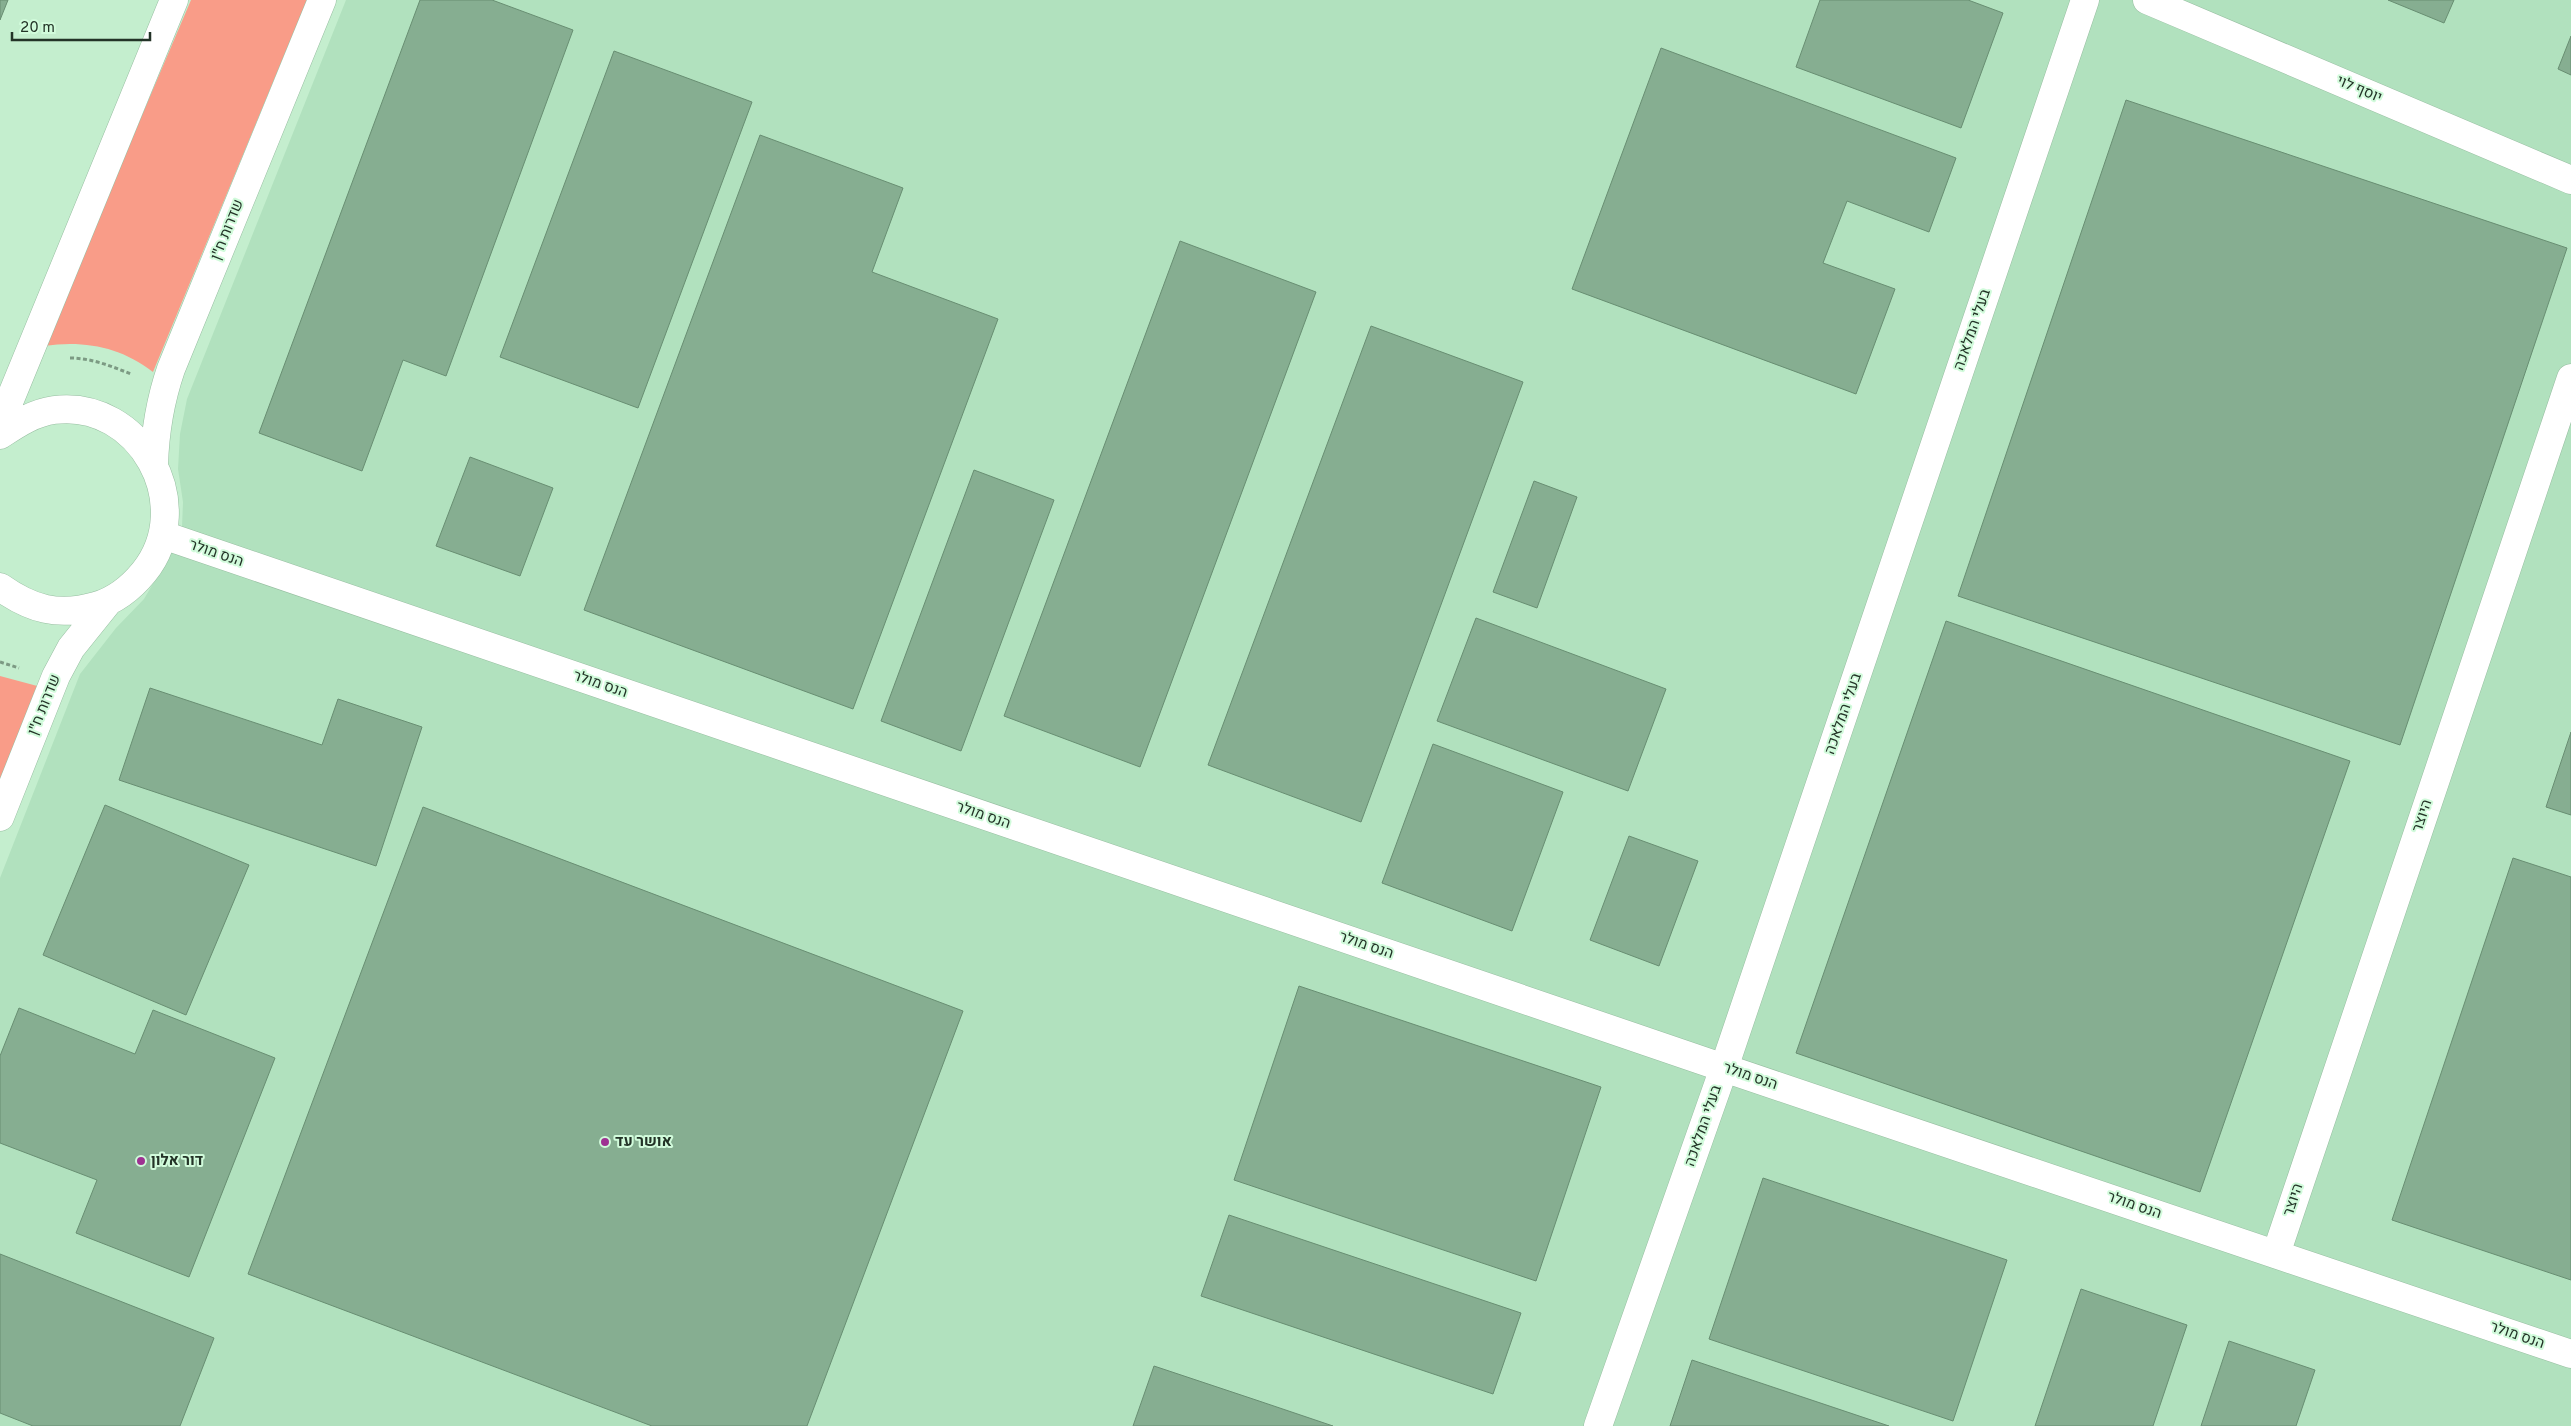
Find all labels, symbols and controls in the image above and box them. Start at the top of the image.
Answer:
scale bar [12,10,150,42]
text: 20 m [20,19,55,38]
street label: יוסף לוי [2333,72,2385,108]
street label: שדרות ח"ן [207,197,249,263]
street label: בעלי המלאכה [1950,287,1996,373]
street label: הנס מולר [186,536,246,572]
street label: הנס מולר [570,667,630,703]
street label: בעלי המלאכה [1821,671,1867,757]
street label: שדרות ח"ן [24,672,66,738]
street label: היוצר [2409,797,2437,835]
street label: הנס מולר [953,798,1013,834]
street label: הנס מולר [1336,928,1396,964]
street label: הנס מולר [1720,1059,1780,1095]
street label: בעלי המלאכה [1681,1083,1727,1169]
place label: אושר עד [615,1133,672,1152]
marker: אושר עד [599,1136,611,1148]
place label: דור אלון [151,1152,203,1171]
marker: דור אלון [135,1155,147,1167]
street label: היוצר [2280,1181,2308,1219]
street label: הנס מולר [2104,1188,2164,1224]
street label: הנס מולר [2487,1318,2547,1354]

